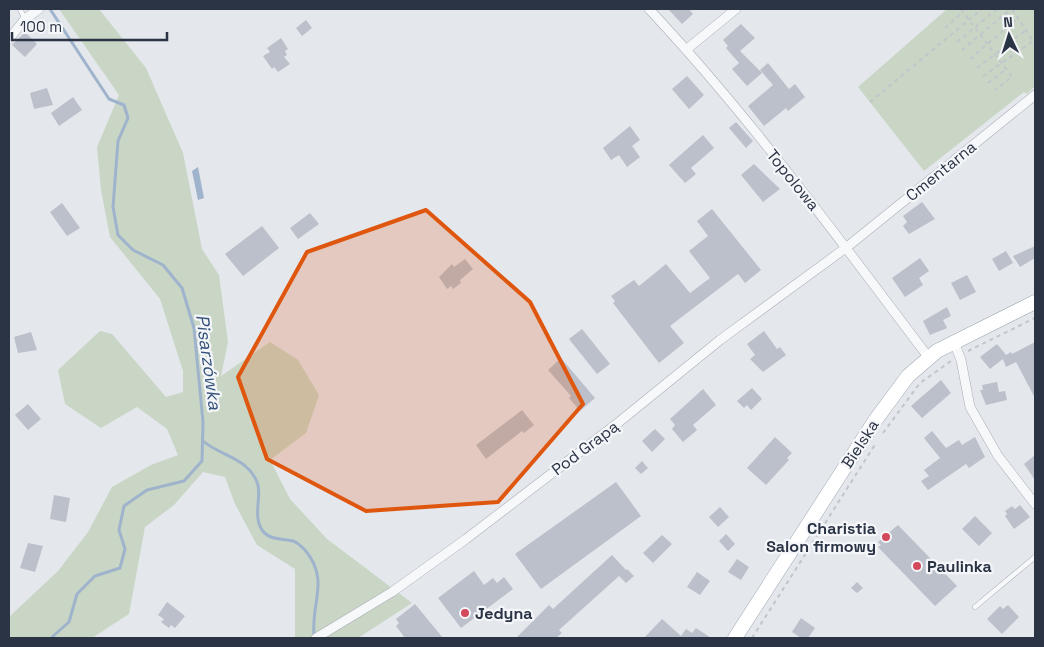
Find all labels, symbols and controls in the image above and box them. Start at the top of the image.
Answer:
scale bar [12,10,168,42]
north arrow [984,10,1034,60]
text: N [1003,13,1013,31]
text: 100 m [20,17,62,36]
street label: Cmentarna [901,136,981,206]
street label: Topolowa [762,145,824,215]
water label: Pisarzówka [191,313,227,412]
street label: Pod Grapą [547,416,623,480]
street label: Bielska [837,416,883,472]
place label: Charistia Salon firmowy [766,518,876,557]
marker: Charistia Salon firmowy [880,531,892,543]
place label: Paulinka [927,556,992,577]
marker: Paulinka [911,560,923,572]
place label: Jedyna [475,603,533,624]
marker: Jedyna [459,607,471,619]

